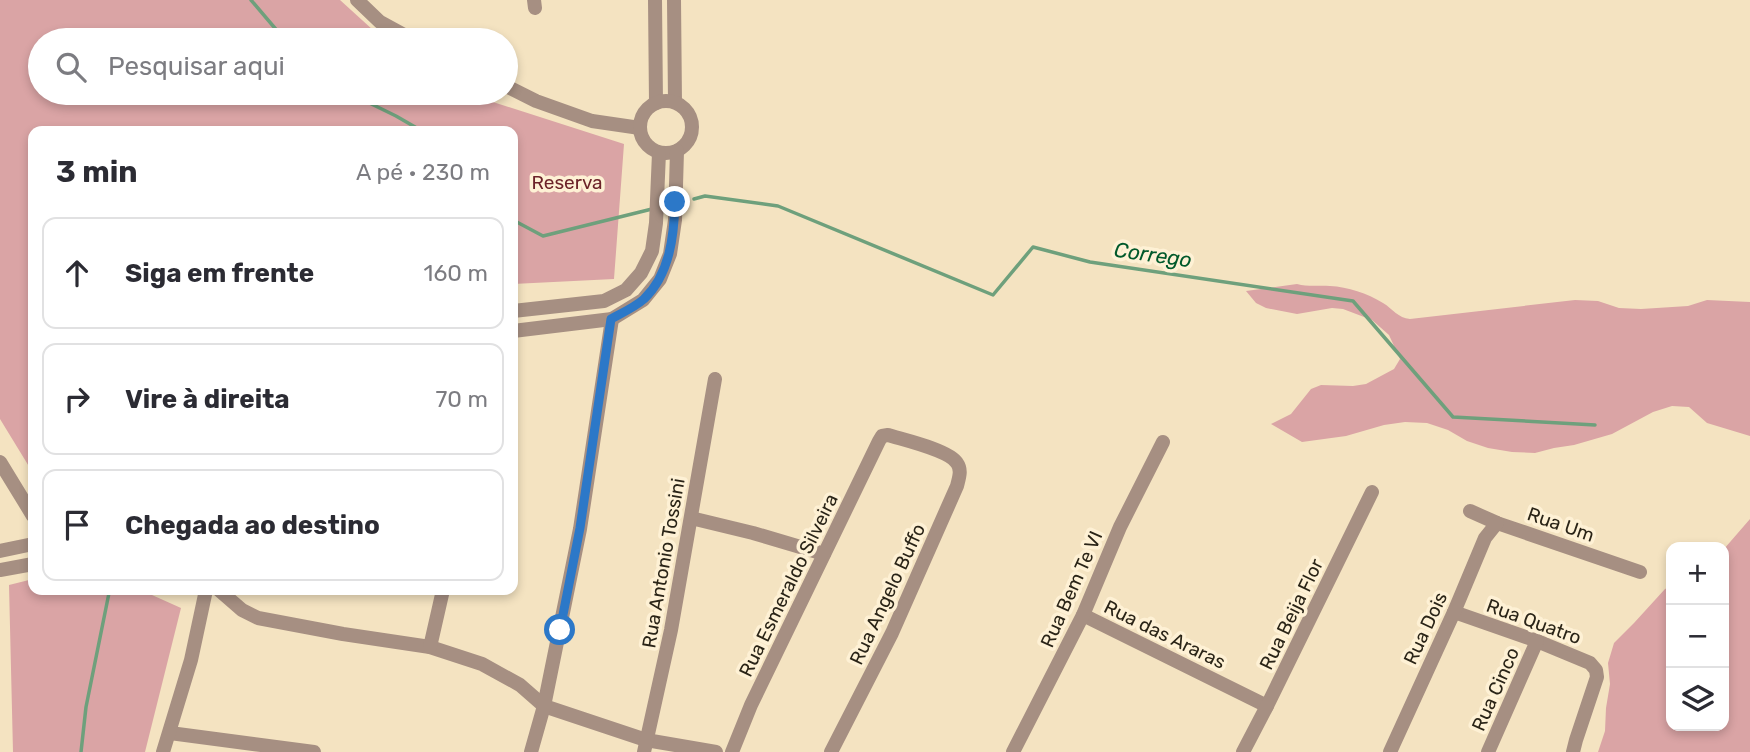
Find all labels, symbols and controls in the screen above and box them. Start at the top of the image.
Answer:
search box [28,28,518,105]
icon: search [52,48,90,86]
text: Pesquisar aqui [108,51,285,82]
text: 3 min [56,154,138,190]
text: A pé · 230 m [356,158,490,186]
park label: Reserva [531,171,603,194]
route end [659,186,690,217]
water label: Corrego [1113,237,1193,272]
icon: ahead [58,254,96,292]
text: Siga em frente [125,258,314,289]
text: 160 m [424,259,488,287]
icon: right [58,380,96,418]
text: Vire à direita [125,384,290,415]
text: 70 m [436,385,488,413]
street label: Rua Antonio Tossini [637,476,690,650]
street label: Rua Esmeraldo Silveira [734,490,843,680]
street label: Rua Um [1524,502,1597,547]
icon: arrive [58,506,96,544]
text: Chegada ao destino [125,510,380,541]
street label: Rua Angelo Buffo [845,520,930,668]
street label: Rua Bem Te VI [1036,527,1107,651]
map controls [1666,542,1729,731]
button: + [1666,542,1729,605]
street label: Rua Beija Flor [1255,554,1329,674]
street label: Rua Dois [1399,588,1452,668]
street label: Rua Quatro [1483,594,1584,649]
street label: Rua das Araras [1100,595,1229,674]
button: − [1666,605,1729,668]
route start [544,614,575,645]
street label: Rua Cinco [1467,644,1524,735]
button: layers [1666,668,1729,731]

